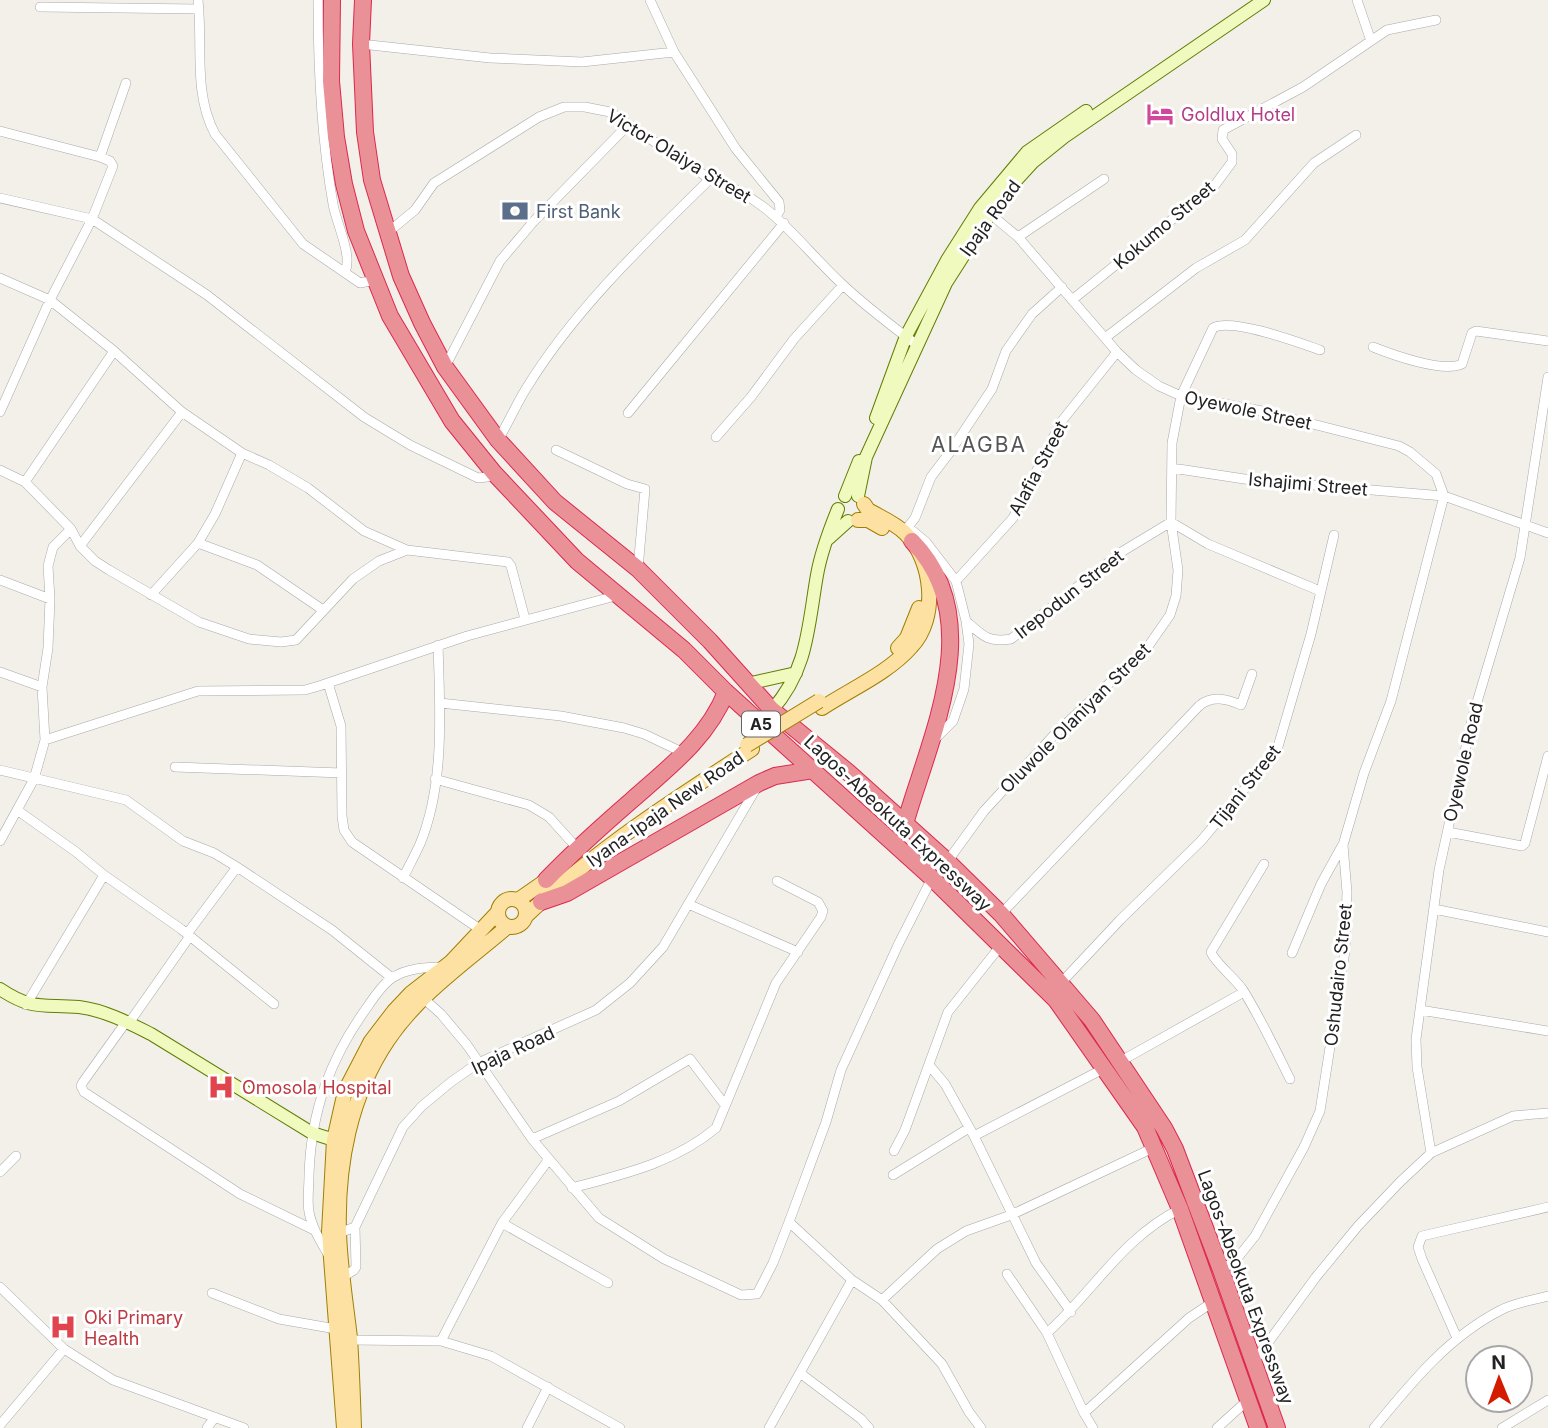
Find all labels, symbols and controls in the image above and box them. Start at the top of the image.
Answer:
hotel icon: Goldlux Hotel [1145,99,1175,129]
place label: Goldlux Hotel [1181,104,1295,125]
street label: Victor Olaiya Street [603,105,755,207]
street label: Ipaja Road [955,176,1025,260]
street label: Kokumo Street [1109,177,1219,273]
bank icon: First Bank [500,196,530,226]
place label: First Bank [536,201,621,222]
street label: Oyewole Street [1182,386,1314,434]
street label: Alafia Street [1004,417,1072,519]
district label: ALAGBA [931,432,1027,457]
street label: Ishajimi Street [1247,468,1369,500]
street label: Irepodun Street [1011,545,1127,643]
street label: Oluwole Olaniyan Street [996,638,1155,797]
street label: Oyewole Road [1439,700,1487,824]
road number: A5 [742,712,780,736]
street label: Lagos-Abeokuta Expressway [800,731,996,915]
street label: Tijani Street [1206,741,1285,833]
street label: Iyana-Ipaja New Road [583,747,747,871]
street label: Oshudairo Street [1320,903,1356,1047]
street label: Ipaja Road [468,1022,558,1078]
hospital icon: Omosola Hospital [206,1072,236,1102]
place label: Omosola Hospital [242,1077,392,1098]
street label: Lagos-Abeokuta Expressway [1194,1167,1298,1407]
place label: Oki Primary Health [84,1307,183,1349]
hospital icon: Oki Primary Health [48,1312,78,1342]
north arrow [1464,1344,1534,1414]
text: N [1491,1351,1506,1374]

